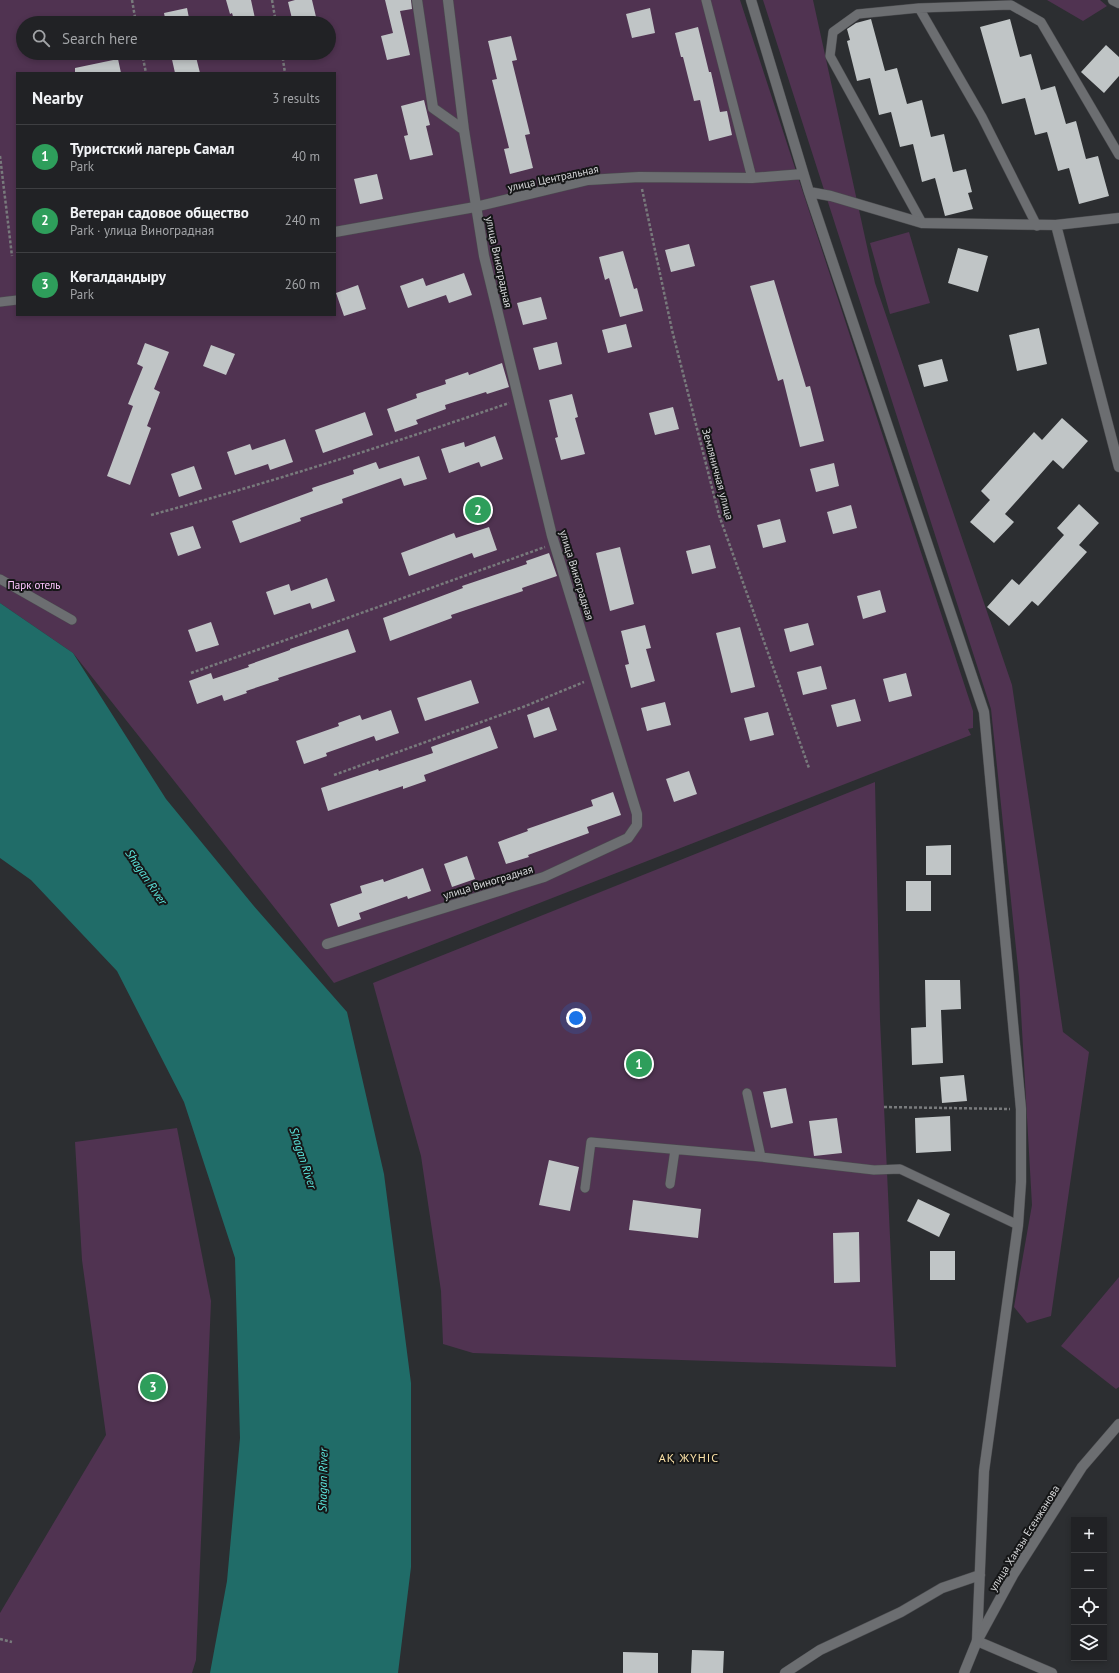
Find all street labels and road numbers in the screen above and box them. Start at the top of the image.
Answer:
street label: улица Центральная [506,162,600,194]
street label: улица Виноградная [482,215,516,309]
street label: Земляничная улица [699,427,737,521]
street label: улица Виноградная [557,528,597,622]
street label: улица Виноградная [441,862,535,902]
street label: улица Хамзы Есенжанова [986,1482,1062,1594]

